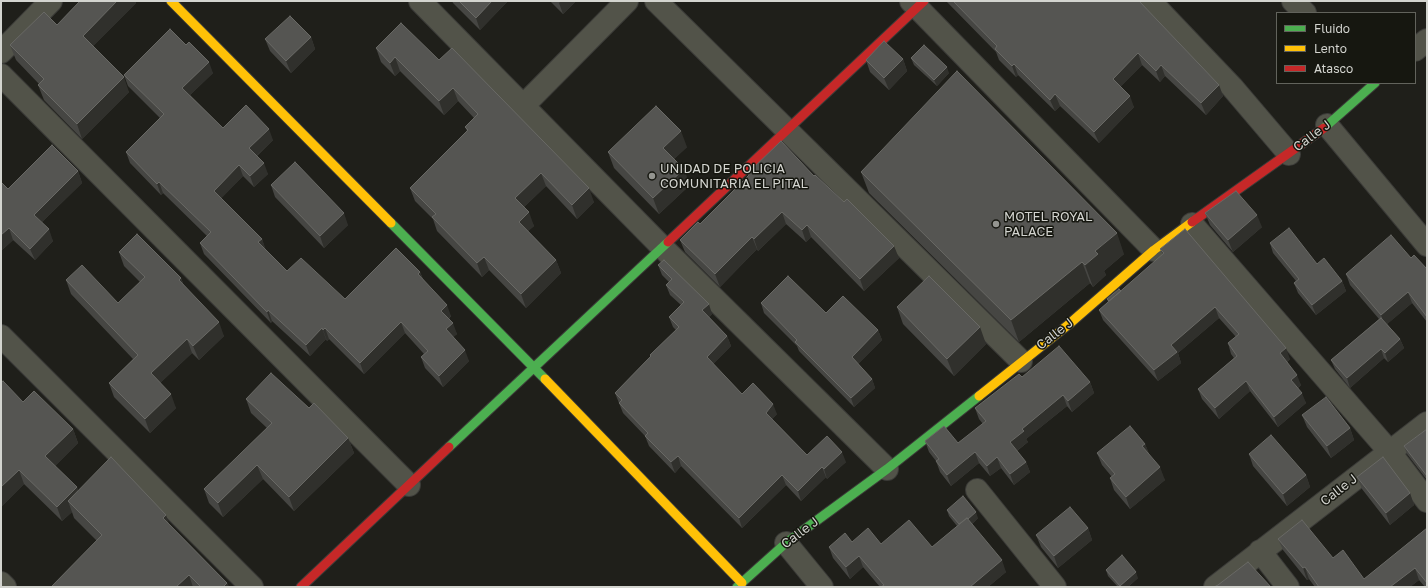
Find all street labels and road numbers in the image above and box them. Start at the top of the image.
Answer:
street label: Calle J [1290,117,1334,155]
street label: Calle J [1033,315,1077,353]
street label: Calle J [1317,471,1361,509]
street label: Calle J [778,514,822,552]

